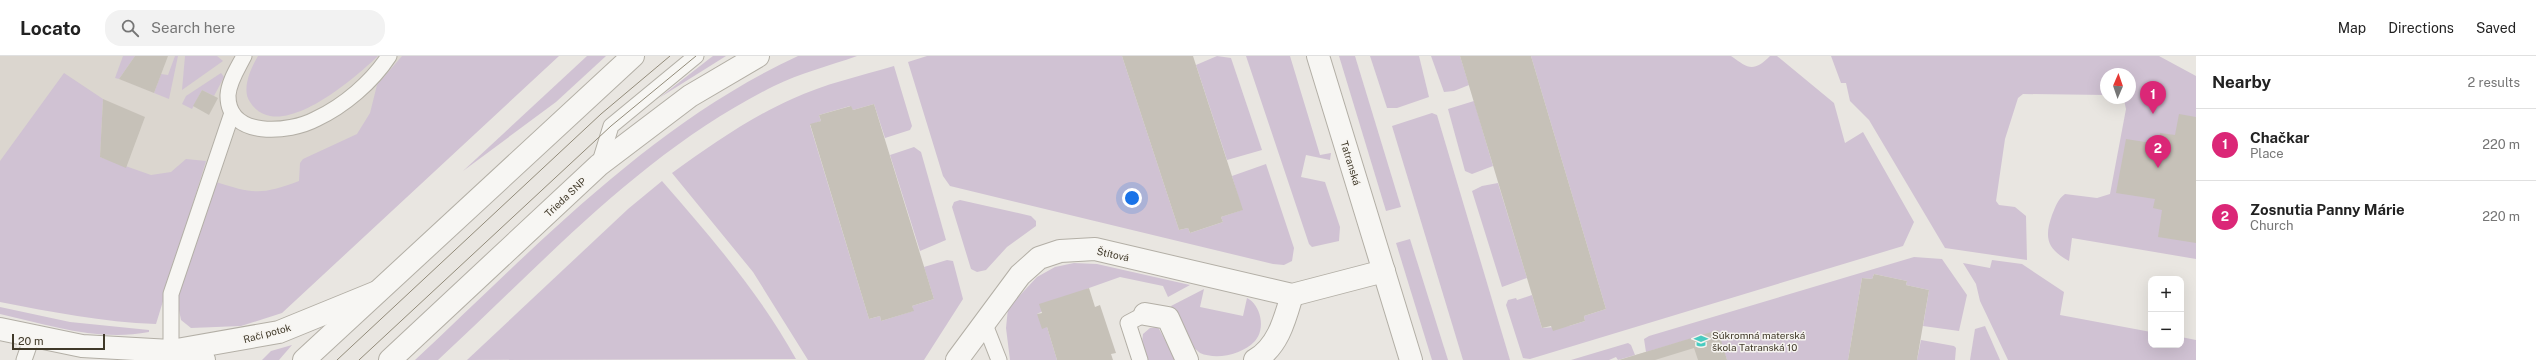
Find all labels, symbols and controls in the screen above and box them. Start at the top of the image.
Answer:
search box [105,10,385,46]
text: Locato [20,17,81,39]
icon: search [119,17,141,39]
text: Search here [151,19,235,36]
text: Map [2338,20,2366,36]
text: Directions [2388,20,2454,36]
text: Saved [2476,20,2516,36]
north arrow [2100,68,2136,104]
text: Nearby [2212,72,2271,92]
text: 2 results [2468,75,2520,90]
pin: 1 [2140,81,2166,114]
text: Chačkar [2250,129,2309,146]
pin: 2 [2145,135,2171,168]
text: 1 [2222,137,2228,152]
text: 220 m [2482,137,2520,152]
street label: Tatranská [1339,139,1363,187]
text: Place [2250,146,2284,161]
street label: Trieda SNP [542,174,589,219]
your location [1122,188,1142,208]
text: Zosnutia Panny Márie [2250,201,2405,218]
text: 2 [2221,209,2229,224]
text: 220 m [2482,209,2520,224]
text: Church [2250,218,2294,233]
street label: Štítová [1096,245,1130,263]
map controls [2148,276,2184,348]
button: + [2148,276,2184,312]
button: − [2148,312,2184,348]
street label: Račí potok [242,321,293,345]
place label: Súkromná materská škola Tatranská 10 [1712,329,1805,353]
scale bar [12,332,105,351]
school or university icon: Súkromná materská škola Tatranská 10 [1693,333,1709,349]
text: 20 m [18,335,43,347]

